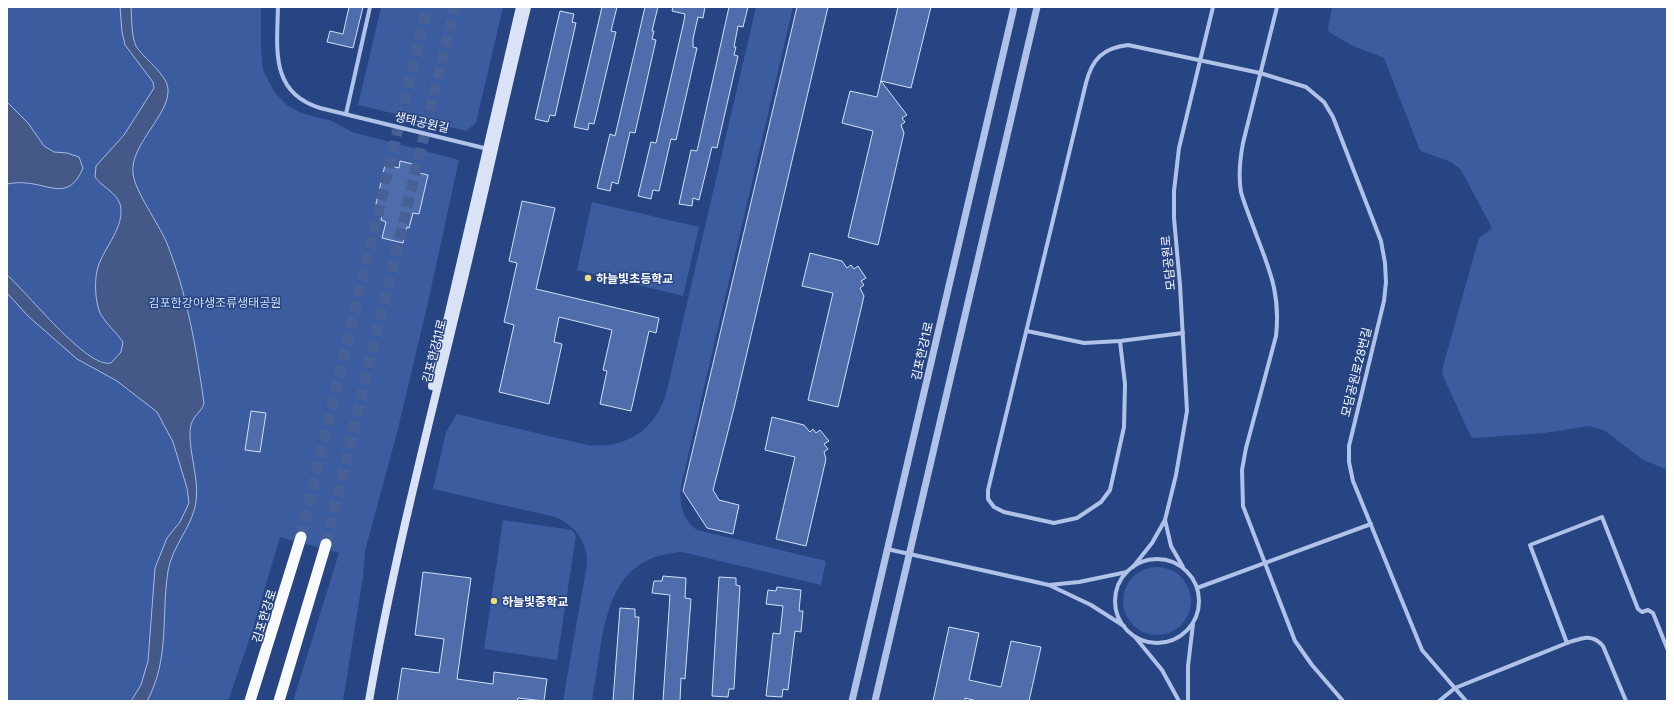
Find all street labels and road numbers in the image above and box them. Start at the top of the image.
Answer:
street label: 생태공원길 [393,108,451,136]
street label: 모담공원로 [1158,235,1178,291]
street label: 김포한강11로 [419,318,449,384]
street label: 김포한강1로 [908,320,936,382]
street label: 모담공원로28번길 [1338,326,1374,418]
street label: 김포한강로 [249,587,279,645]

